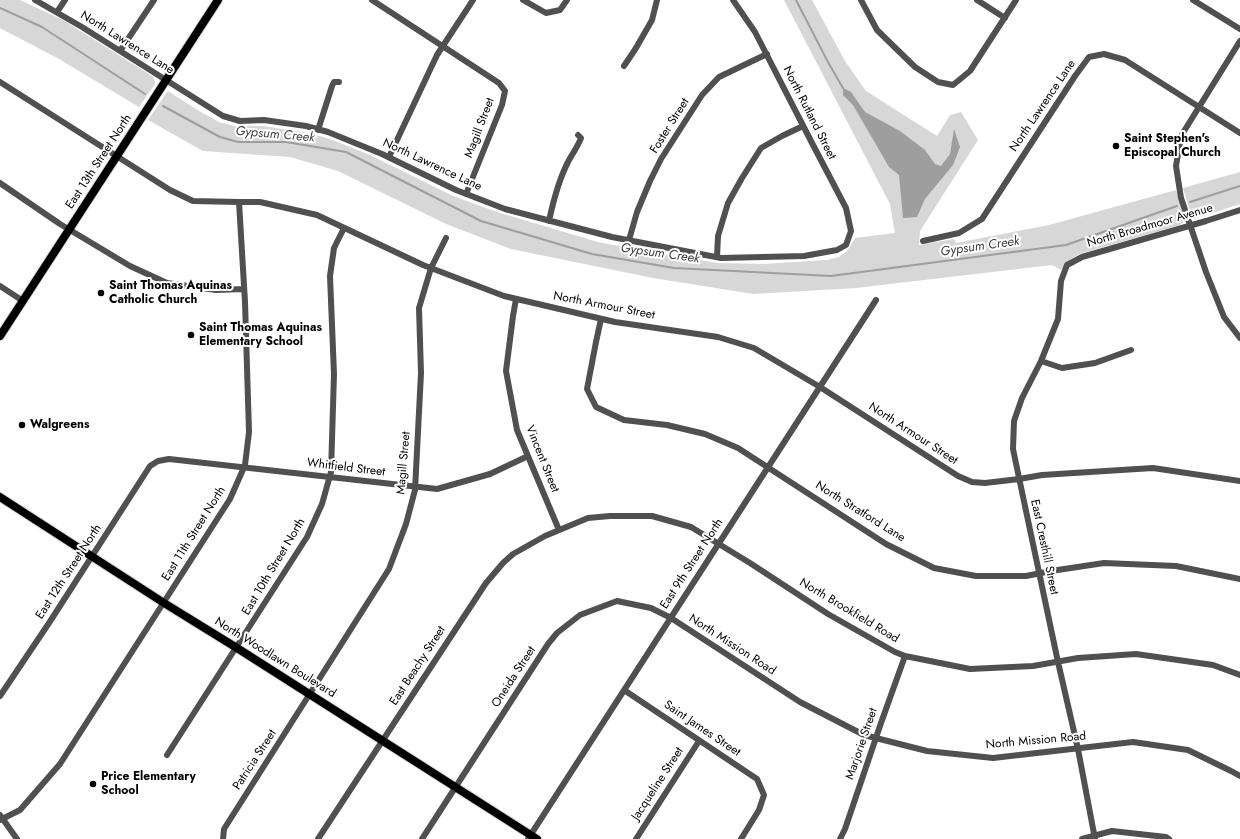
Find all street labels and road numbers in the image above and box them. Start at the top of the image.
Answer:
street label: North Lawrence Lane [78,8,176,78]
street label: North Lawrence Lane [1007,57,1079,155]
street label: North Rutland Street [779,64,839,162]
street label: Magill Street [462,96,498,160]
street label: Foster Street [647,96,693,156]
street label: East 13th Street North [63,112,135,212]
street label: North Lawrence Lane [380,136,484,194]
street label: North Broadmoor Avenue [1085,201,1215,251]
street label: North Armour Street [552,289,656,323]
street label: North Armour Street [866,400,960,468]
street label: Vincent Street [522,424,562,494]
street label: Magill Street [394,431,414,495]
street label: Whitfield Street [306,456,386,480]
street label: North Stratford Lane [812,479,908,545]
street label: East 11th Street North [159,484,229,584]
street label: East Cresthill Street [1027,498,1061,596]
street label: East 10th Street North [239,516,309,618]
street label: East 9th Street North [657,516,727,612]
street label: East 12th Street North [33,522,105,622]
street label: North Brookfield Road [797,576,901,646]
street label: North Mission Road [686,612,778,678]
street label: North Woodlawn Boulevard [212,615,338,701]
street label: East Beachy Street [387,624,449,708]
street label: Oneida Street [489,644,539,710]
street label: Saint James Street [661,698,743,760]
street label: Marjorie Street [843,706,881,782]
street label: Patricia Street [230,727,280,793]
street label: North Mission Road [985,729,1087,753]
street label: Jacqueline Street [629,745,687,823]

